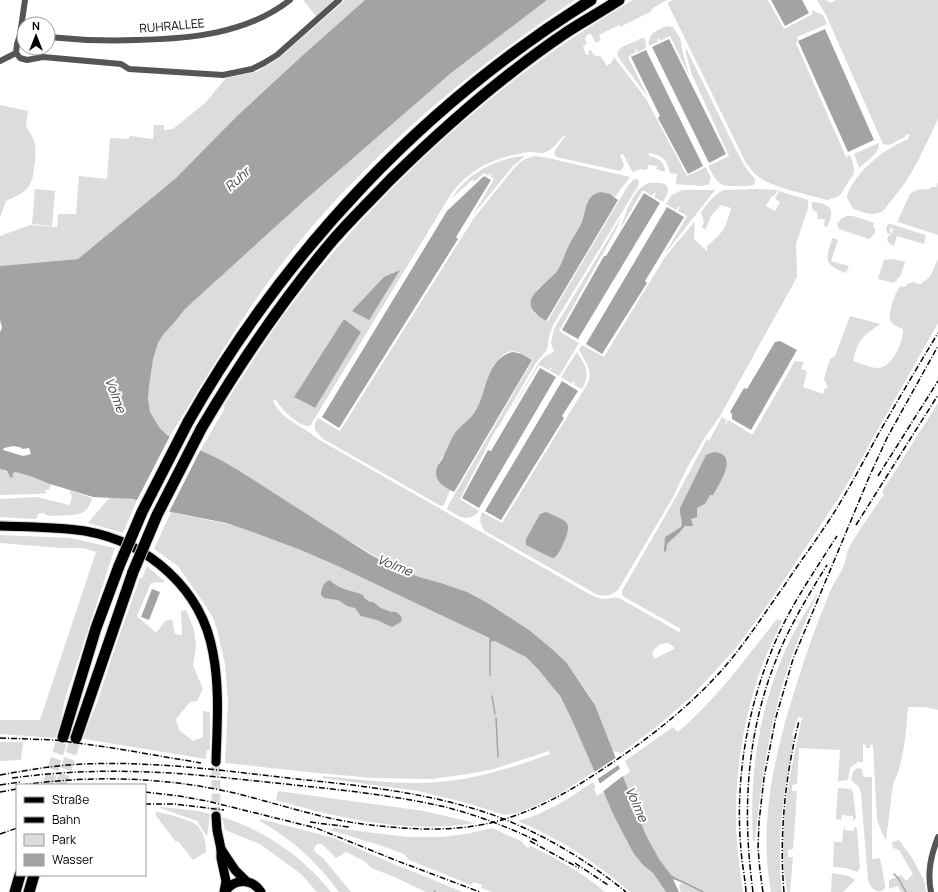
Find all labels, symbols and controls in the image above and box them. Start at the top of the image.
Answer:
street label: RUHRALLEE [139,14,205,37]
north arrow [16,16,56,56]
text: N [32,18,40,33]
water label: Ruhr [221,161,255,195]
water label: Volme [101,375,131,417]
water label: Volme [375,550,417,581]
legend [16,784,146,876]
water label: Volme [621,784,653,826]
text: Straße [52,791,89,808]
text: Bahn [52,811,80,828]
text: Park [52,831,77,848]
text: Wasser [52,851,94,868]

